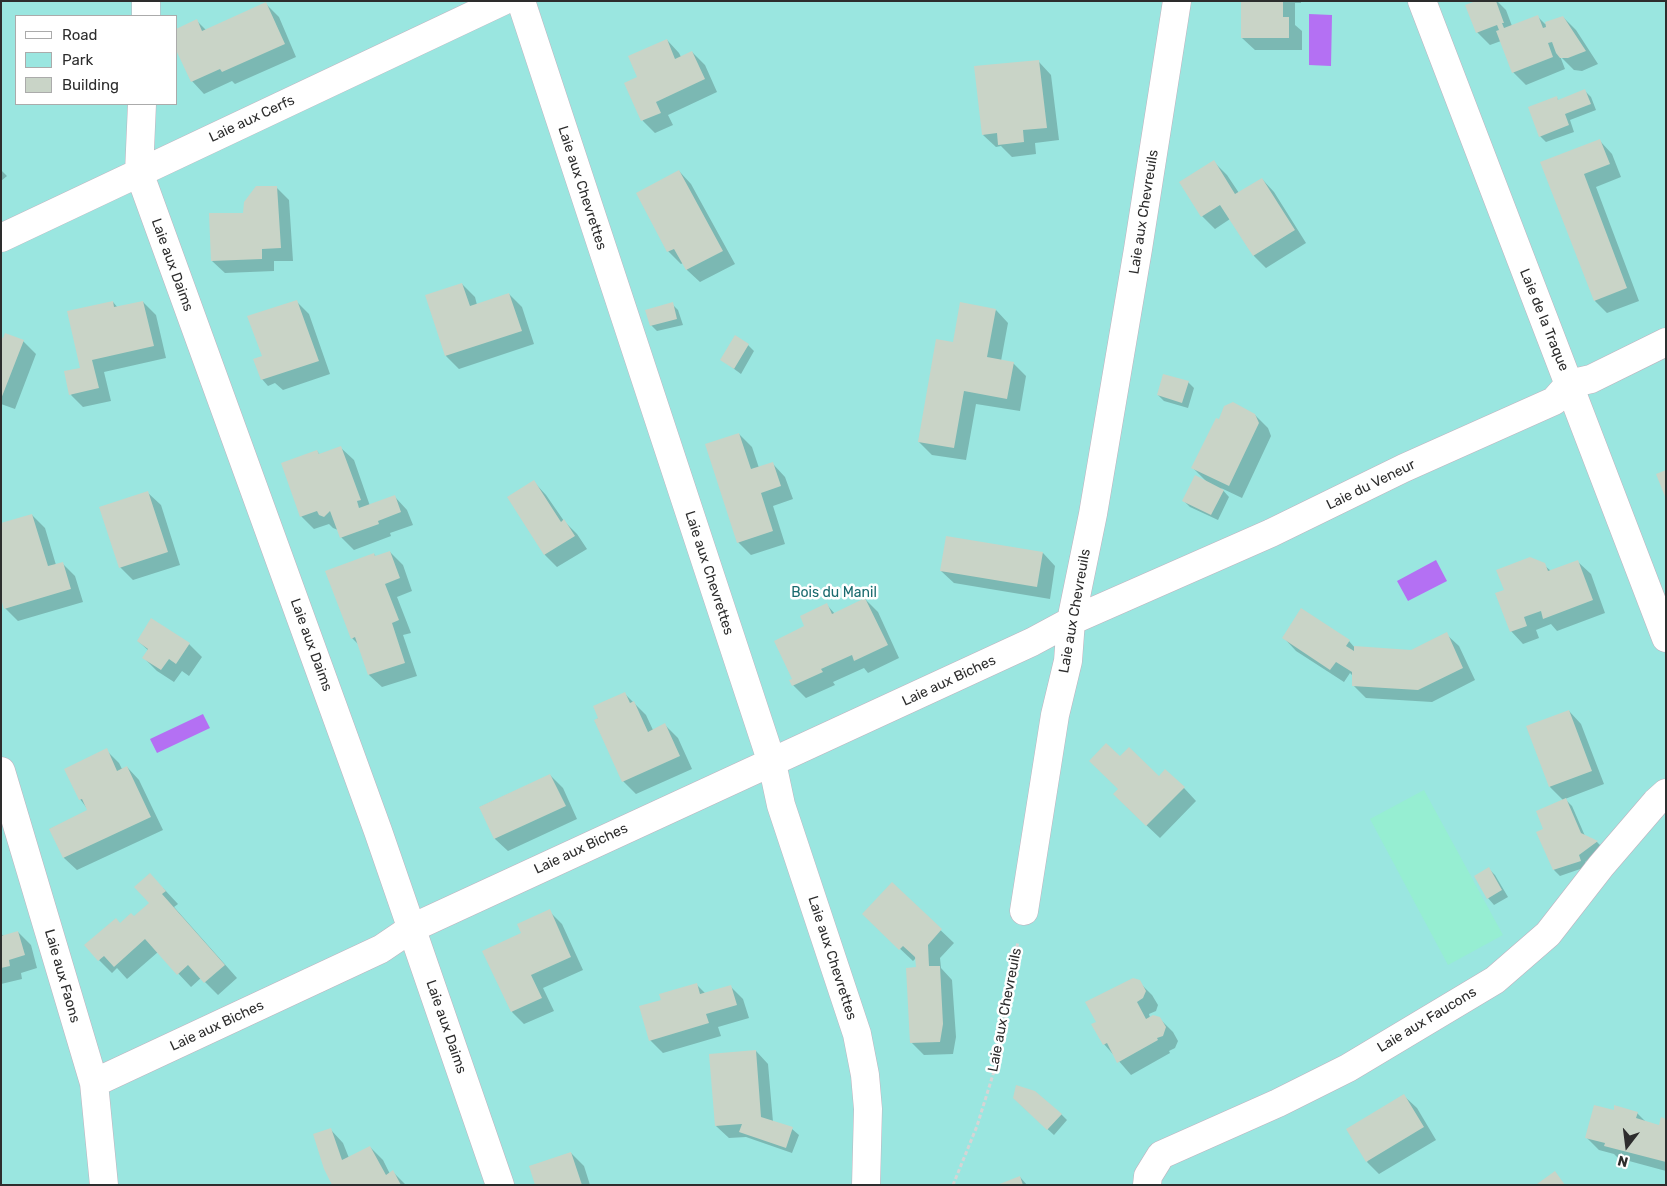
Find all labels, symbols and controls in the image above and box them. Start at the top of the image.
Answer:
legend [15,15,178,105]
text: Road [62,26,98,44]
text: Park [62,51,93,69]
text: Building [62,76,119,94]
street label: Laie aux Cerfs [207,92,297,146]
street label: Laie aux Chevrettes [554,124,610,252]
street label: Laie aux Chevreuils [1126,148,1162,276]
street label: Laie aux Daims [147,216,197,314]
street label: Laie de la Traque [1516,266,1572,374]
street label: Laie du Veneur [1324,456,1418,514]
street label: Laie aux Chevrettes [681,509,737,637]
street label: Laie aux Chevreuils [1056,548,1094,674]
park label: Bois du Manil [791,585,877,601]
street label: Laie aux Daims [286,596,336,694]
street label: Laie aux Biches [900,652,998,710]
street label: Laie aux Biches [532,820,630,878]
street label: Laie aux Chevrettes [804,894,860,1022]
street label: Laie aux Faons [41,927,83,1025]
street label: Laie aux Chevreuils [985,947,1025,1073]
street label: Laie aux Daims [422,978,470,1076]
street label: Laie aux Faucons [1374,984,1480,1056]
street label: Laie aux Biches [168,997,266,1055]
north arrow [1602,1121,1652,1171]
text: N [1616,1151,1630,1170]

